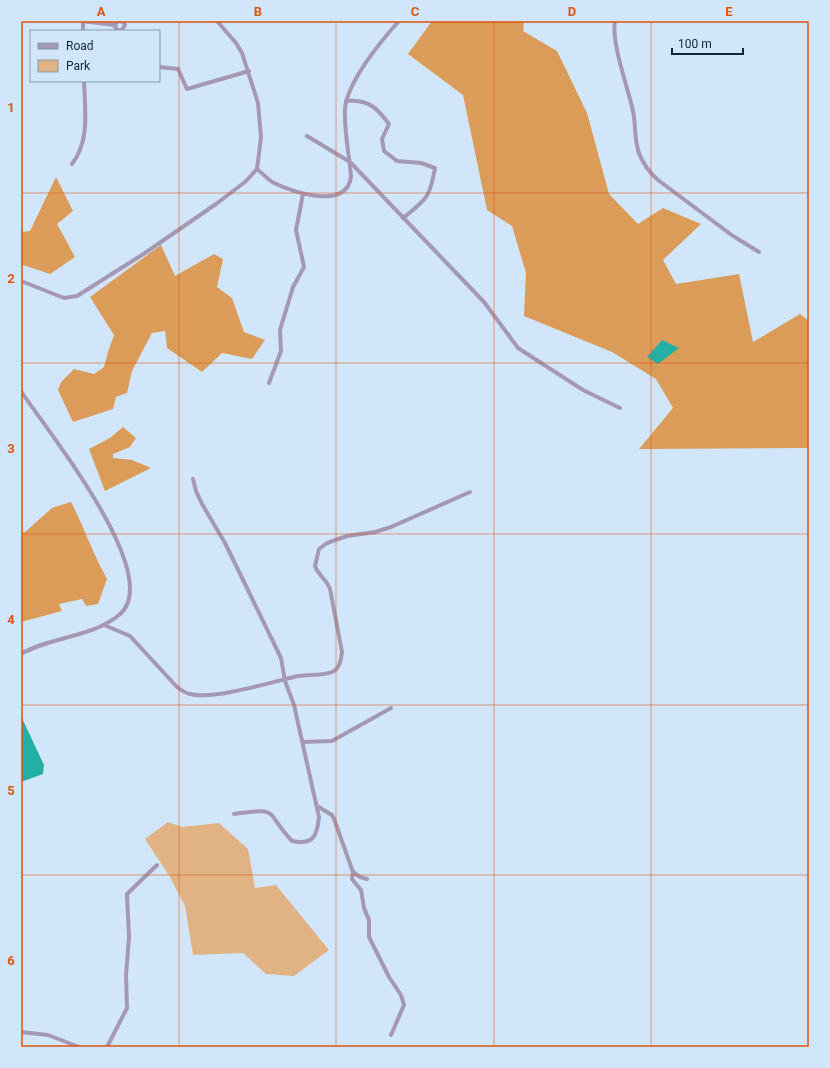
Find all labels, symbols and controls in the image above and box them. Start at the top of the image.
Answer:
text: A [97,4,106,19]
text: B [254,4,262,19]
text: C [411,4,420,19]
text: D [568,4,576,19]
text: E [725,4,733,19]
legend [30,30,160,82]
scale bar [672,30,743,56]
text: 100 m [678,37,712,51]
text: Road [66,39,94,53]
text: Park [66,59,91,73]
text: 1 [7,100,15,115]
text: 2 [7,271,15,286]
text: 3 [7,441,15,456]
text: 4 [7,612,15,627]
text: 5 [7,783,15,798]
text: 6 [7,953,15,968]

